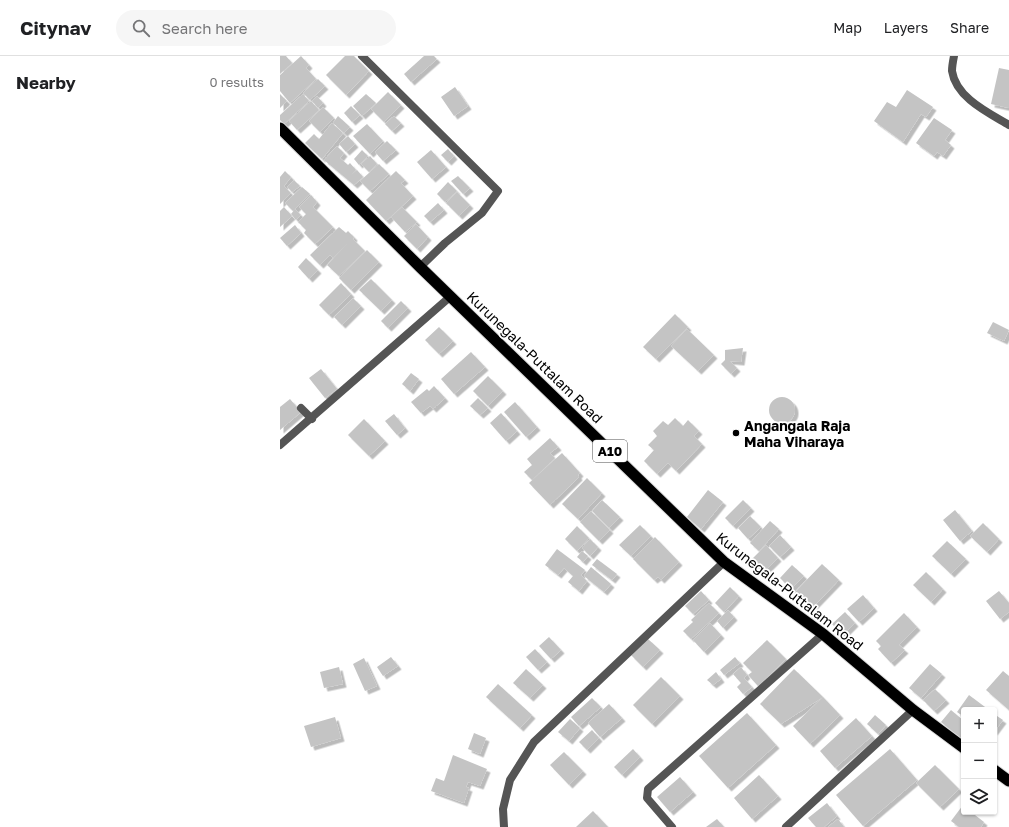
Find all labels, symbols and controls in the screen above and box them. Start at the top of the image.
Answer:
search box [116,10,396,46]
text: Citynav [20,16,92,39]
icon: search [130,17,152,39]
text: Search here [162,19,247,37]
text: Map [833,19,862,36]
text: Layers [884,19,928,36]
text: Share [950,19,989,36]
text: Nearby [16,72,76,93]
text: 0 results [209,74,264,90]
street label: Kurunegala-Puttalam Road [464,288,606,426]
place label: Angangala Raja Maha Viharaya [744,417,850,450]
marker: Angangala Raja Maha Viharaya [731,428,741,438]
road number: A10 [593,440,627,462]
street label: Kurunegala-Puttalam Road [713,528,867,654]
map controls [961,707,997,815]
button: + [961,707,997,743]
button: − [961,743,997,779]
button: layers [961,779,997,815]

